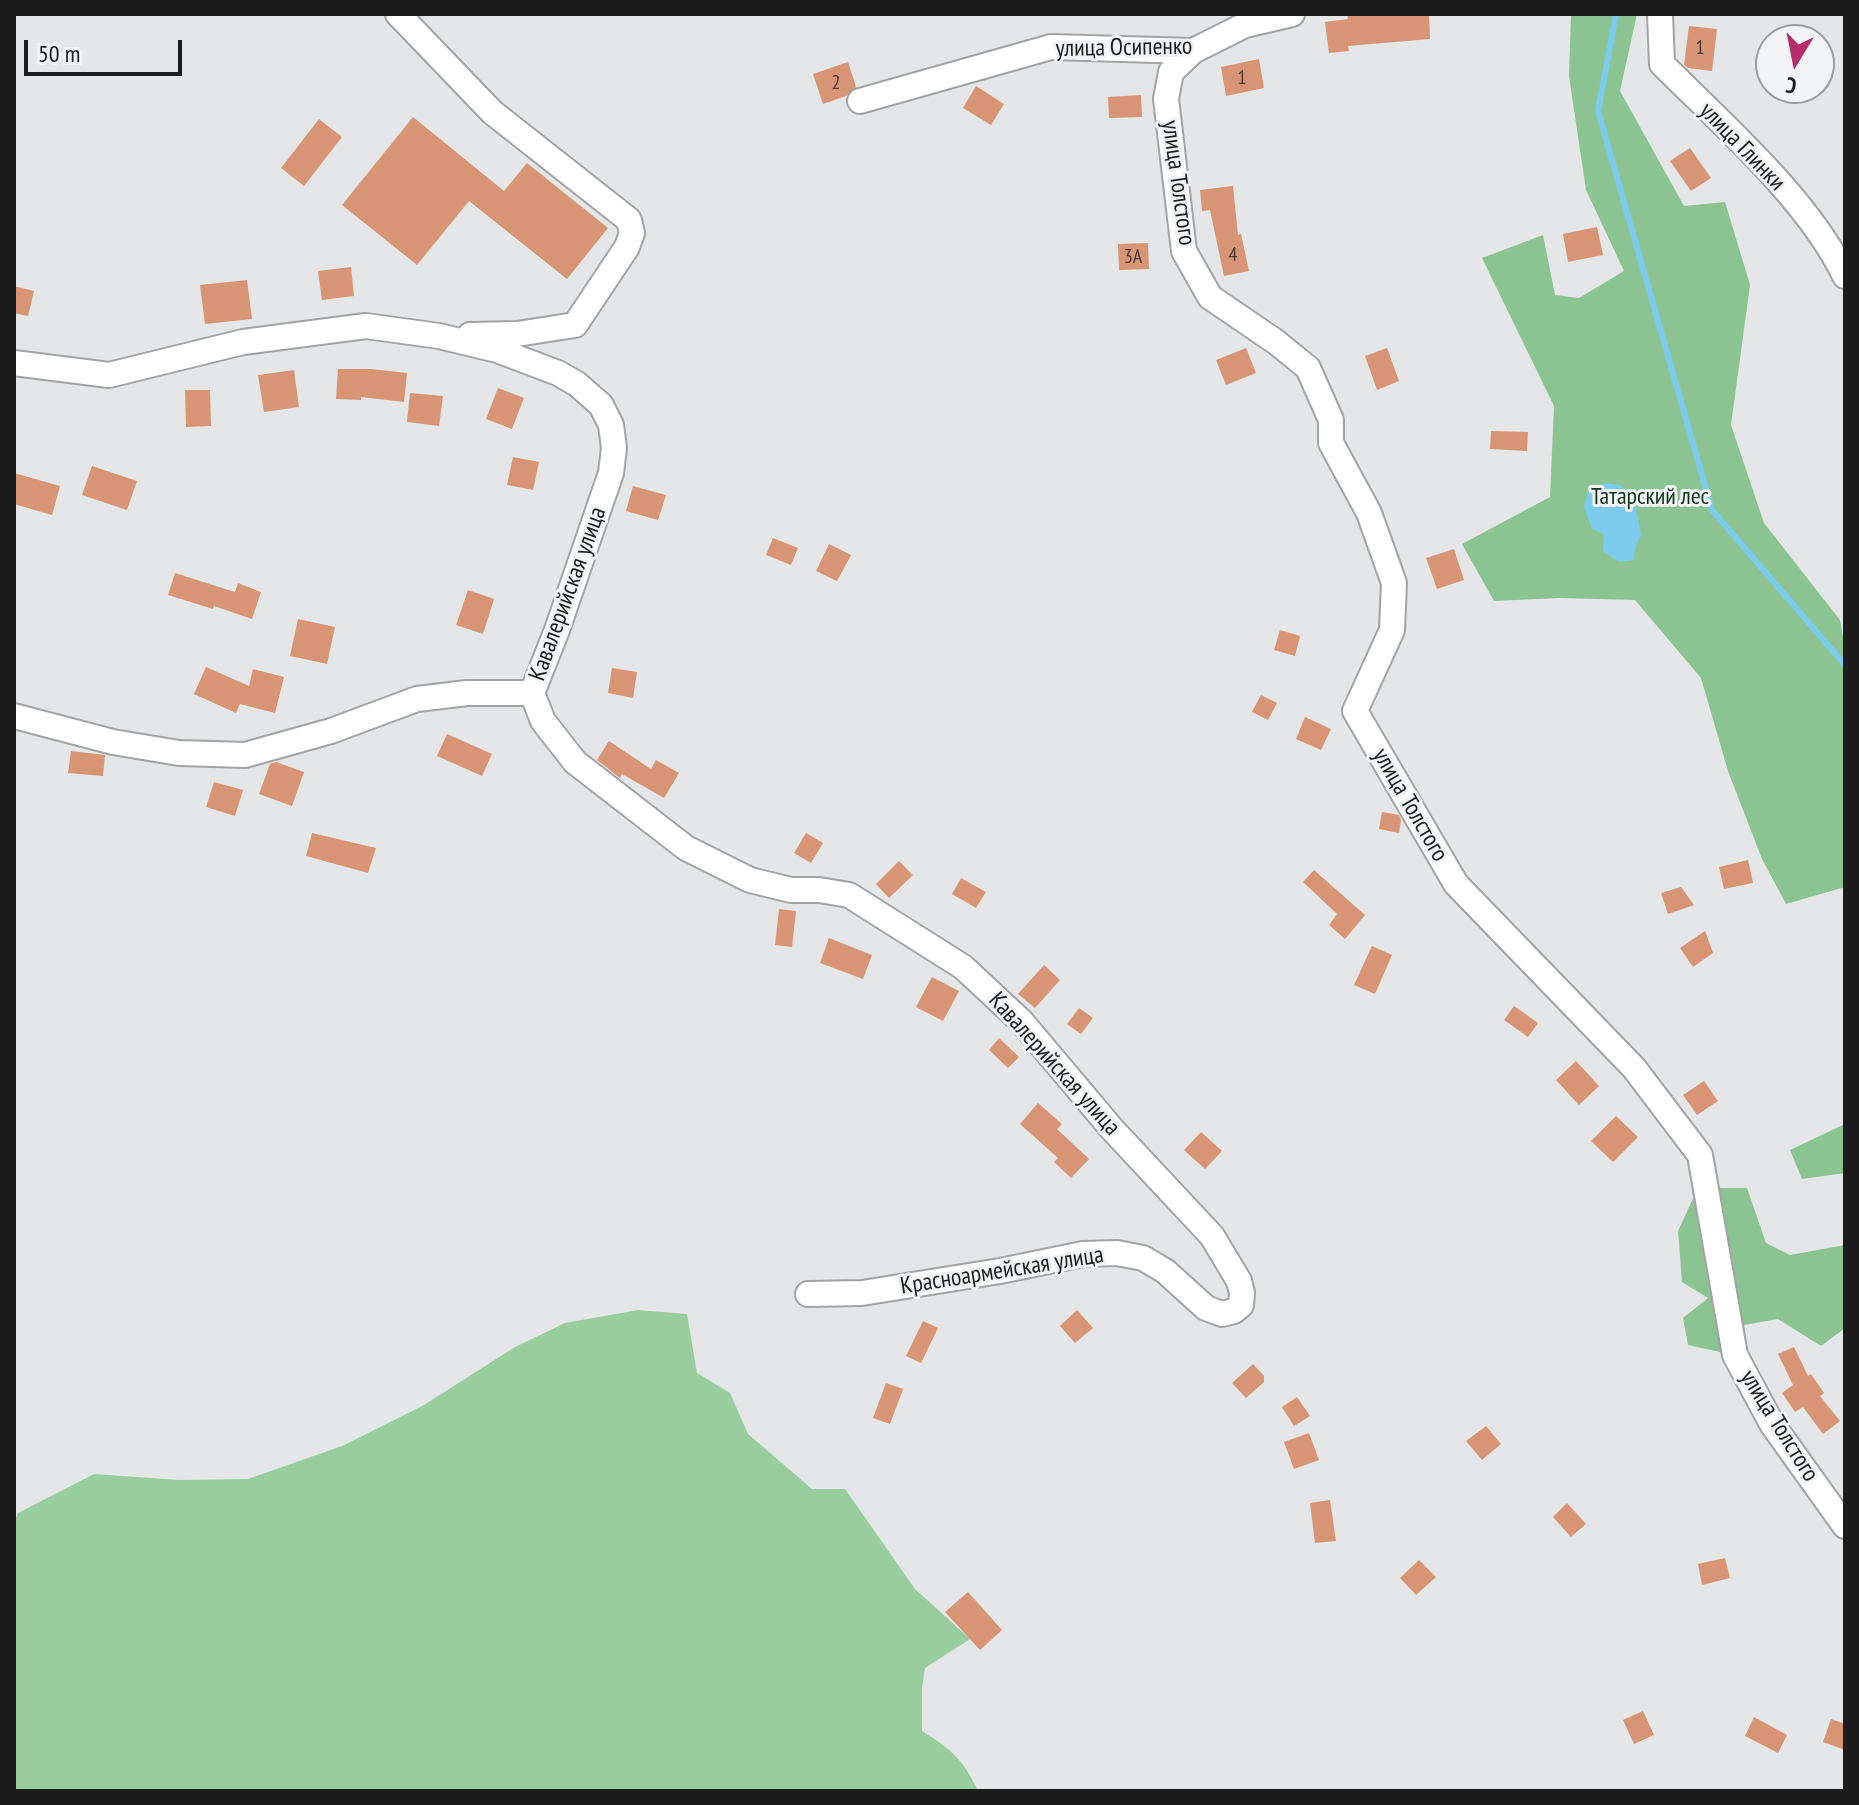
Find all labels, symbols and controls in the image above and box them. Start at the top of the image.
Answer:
scale bar [28,24,186,74]
north arrow [1755,24,1835,104]
street label: улица Осипенко [1055,32,1193,64]
house number: 1 [1696,36,1704,60]
text: 50 m [38,38,80,69]
house number: 1 [1238,66,1246,90]
house number: 2 [832,71,840,95]
text: С [1784,71,1799,100]
street label: улица Глинки [1693,97,1791,197]
street label: улица Толстого [1155,119,1201,247]
house number: 4 [1229,243,1237,267]
house number: 3А [1124,245,1142,269]
park label: Татарский лес [1591,483,1709,511]
street label: Кавалерийская улица [523,503,613,685]
street label: улица Толстого [1366,743,1454,867]
street label: Кавалерийская улица [982,986,1126,1142]
street label: Красноармейская улица [898,1241,1106,1301]
street label: улица Толстого [1733,1365,1825,1487]

